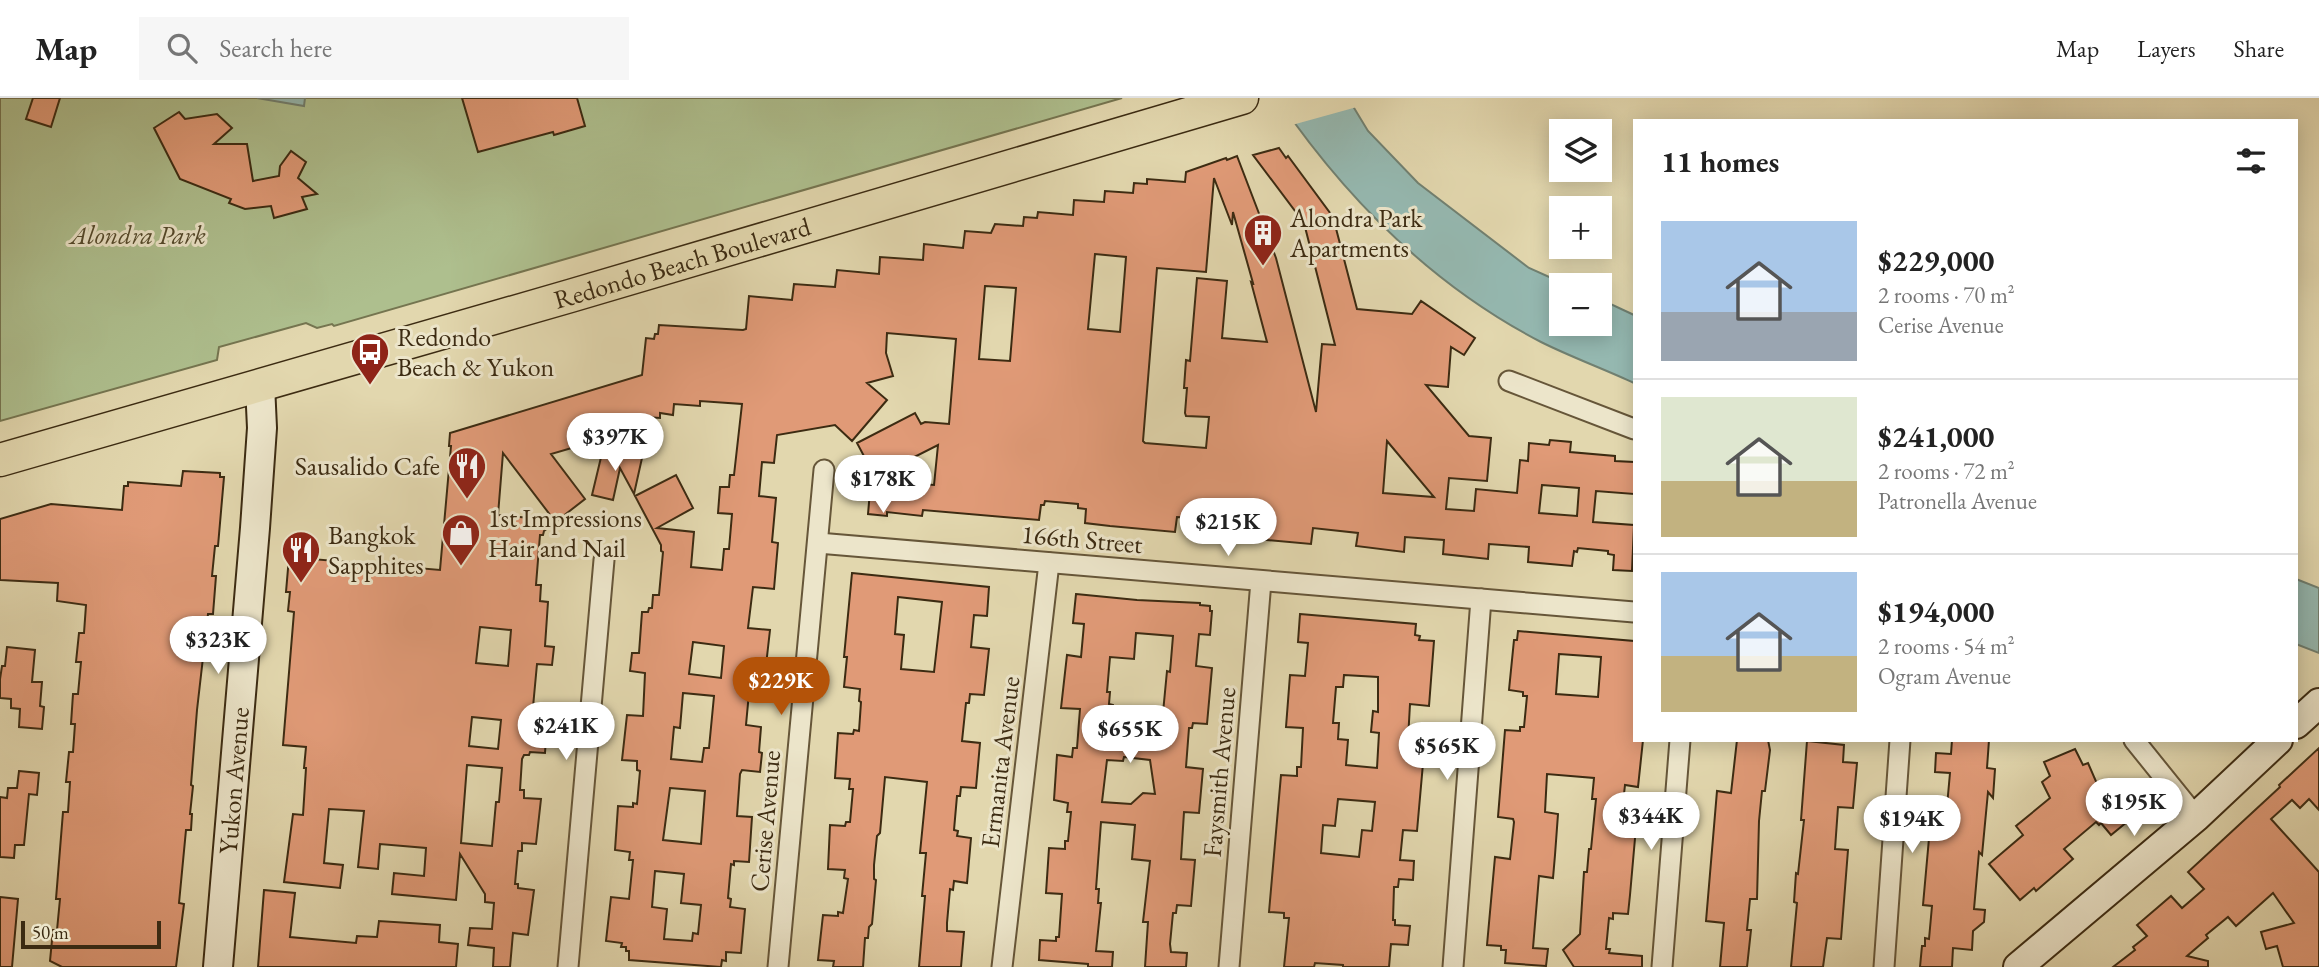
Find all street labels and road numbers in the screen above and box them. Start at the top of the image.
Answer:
street label: Redondo Beach Boulevard [550,209,815,317]
street label: 166th Street [1020,517,1144,561]
street label: Ermanita Avenue [973,674,1027,850]
street label: Faysmith Avenue [1195,686,1243,858]
street label: Yukon Avenue [211,706,257,856]
street label: Cerise Avenue [742,749,788,893]

